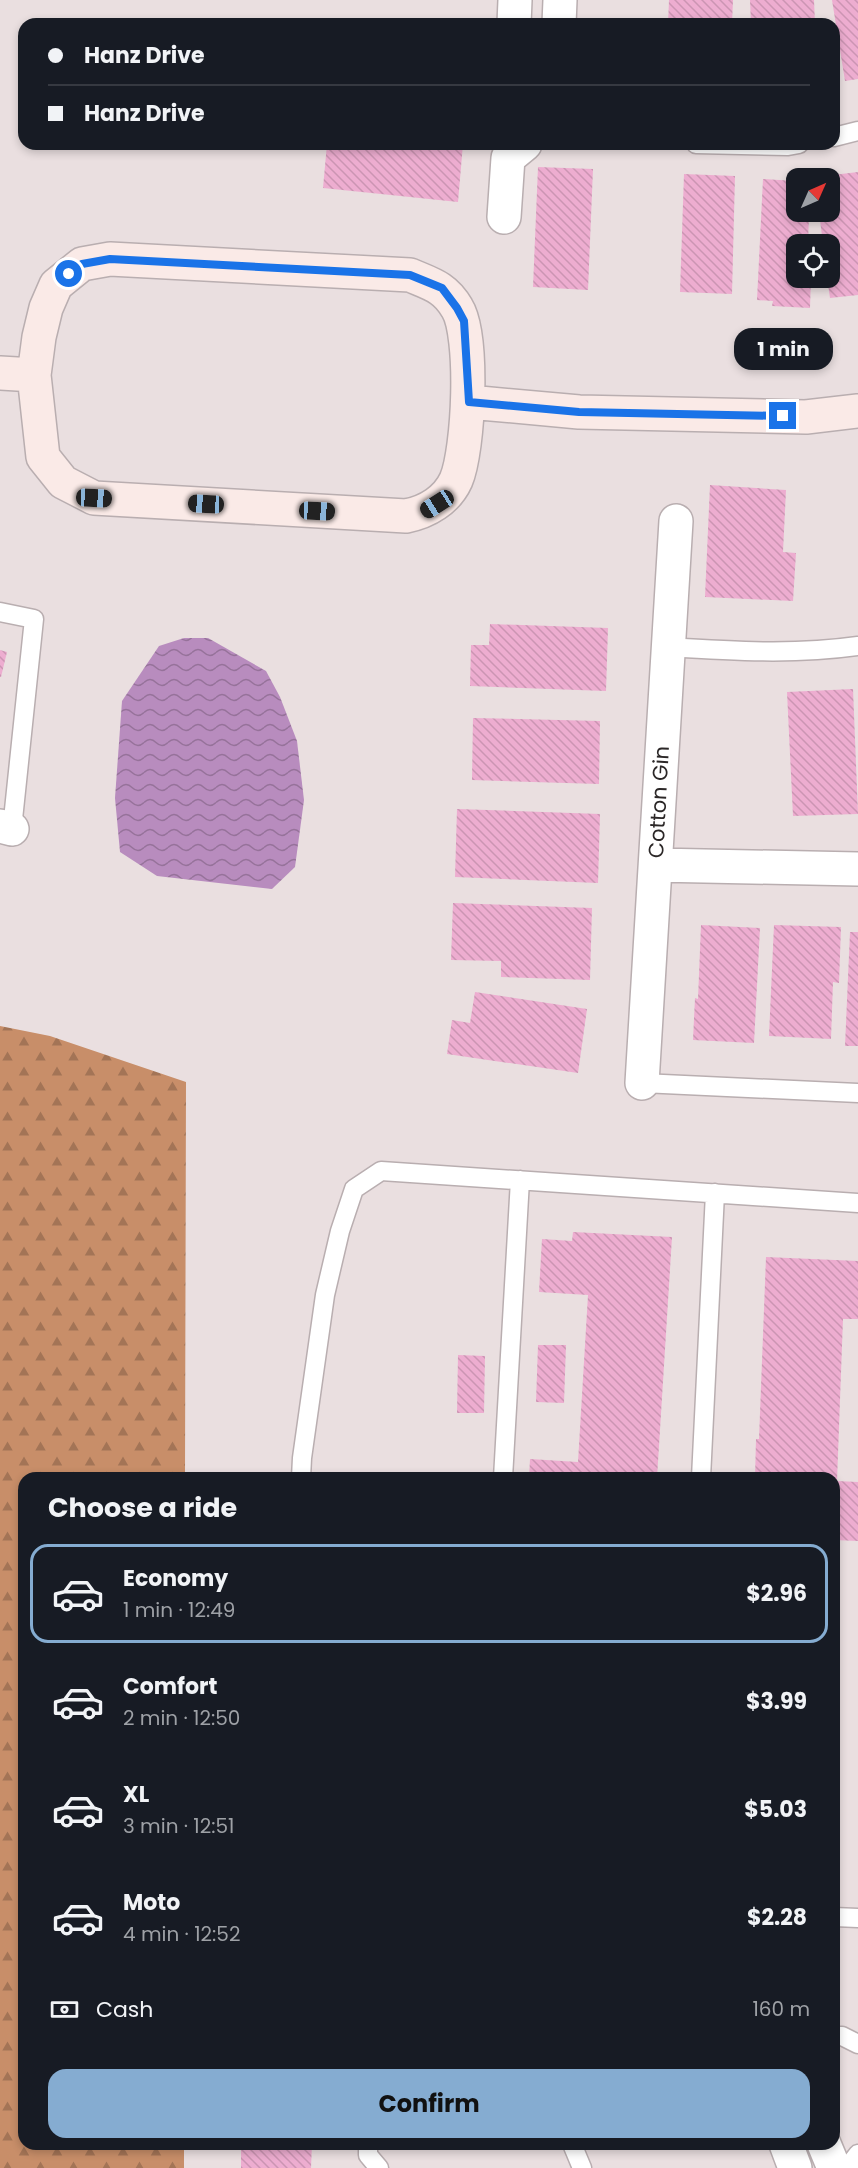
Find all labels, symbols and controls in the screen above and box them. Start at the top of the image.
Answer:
text: Hanz Drive [84,40,205,71]
text: Hanz Drive [84,98,205,129]
north arrow [786,168,840,222]
map controls [786,168,840,288]
button: locate [786,234,840,288]
route start [55,260,82,287]
callout: 1 min [734,329,832,371]
text: 1 min [757,335,810,363]
route end [769,402,796,429]
car [417,487,457,521]
car [76,488,112,508]
car [188,494,224,514]
car [299,501,335,521]
street label: Cotton Gin [641,745,676,859]
text: Choose a ride [48,1489,237,1526]
text: Economy [123,1563,228,1594]
icon: car [51,1567,105,1621]
text: $2.96 [746,1578,807,1609]
text: 1 min · 12:49 [123,1596,235,1624]
text: Comfort [123,1671,217,1702]
icon: car [51,1675,105,1729]
text: $3.99 [746,1686,807,1717]
text: 2 min · 12:50 [123,1704,240,1732]
text: XL [123,1779,149,1810]
icon: car [51,1783,105,1837]
text: $5.03 [744,1794,807,1825]
text: 3 min · 12:51 [123,1812,234,1840]
text: Moto [123,1887,180,1918]
icon: car [51,1891,105,1945]
text: $2.28 [747,1902,807,1933]
text: 4 min · 12:52 [123,1920,240,1948]
icon: cash [48,1993,81,2026]
text: Cash [96,1994,153,2025]
text: 160 m [752,1995,810,2023]
button: Confirm [48,2069,810,2138]

